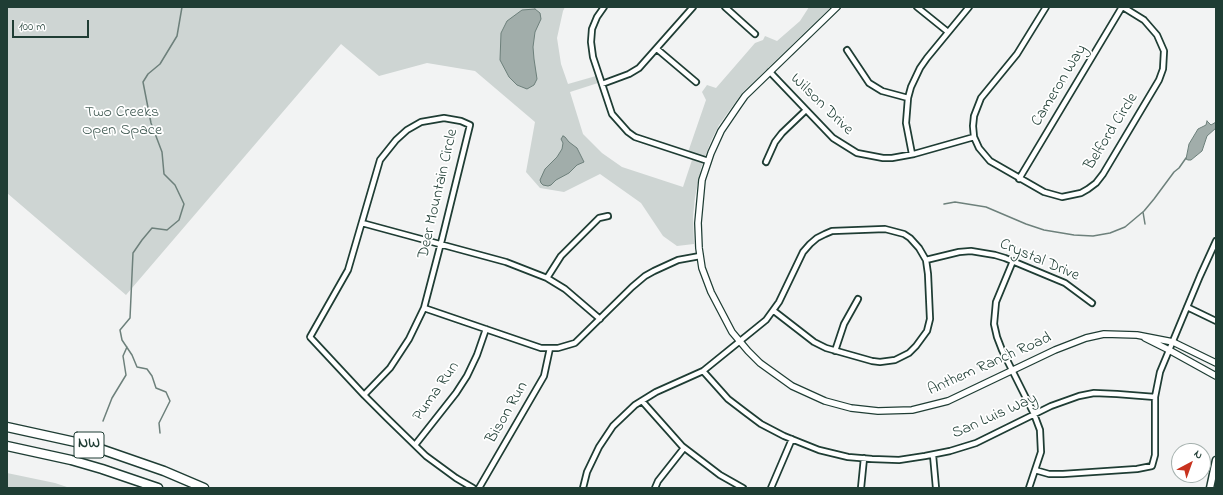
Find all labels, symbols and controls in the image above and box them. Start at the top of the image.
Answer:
scale bar [14,12,91,38]
text: 100 m [19,18,46,36]
street label: Cameron Way [1028,42,1092,130]
street label: Wilson Drive [785,70,857,140]
street label: Belford Circle [1081,90,1143,174]
park label: Two Creeks Open Space [82,103,162,141]
street label: Deer Mountain Circle [415,127,463,261]
street label: Crystal Drive [996,236,1082,286]
street label: Anthem Ranch Road [925,329,1055,401]
street label: Puma Run [410,359,464,425]
street label: Bison Run [483,379,533,447]
street label: San Luis Way [950,390,1040,444]
road number: NW [74,432,104,458]
north arrow [1171,443,1211,483]
text: N [1190,446,1206,463]

